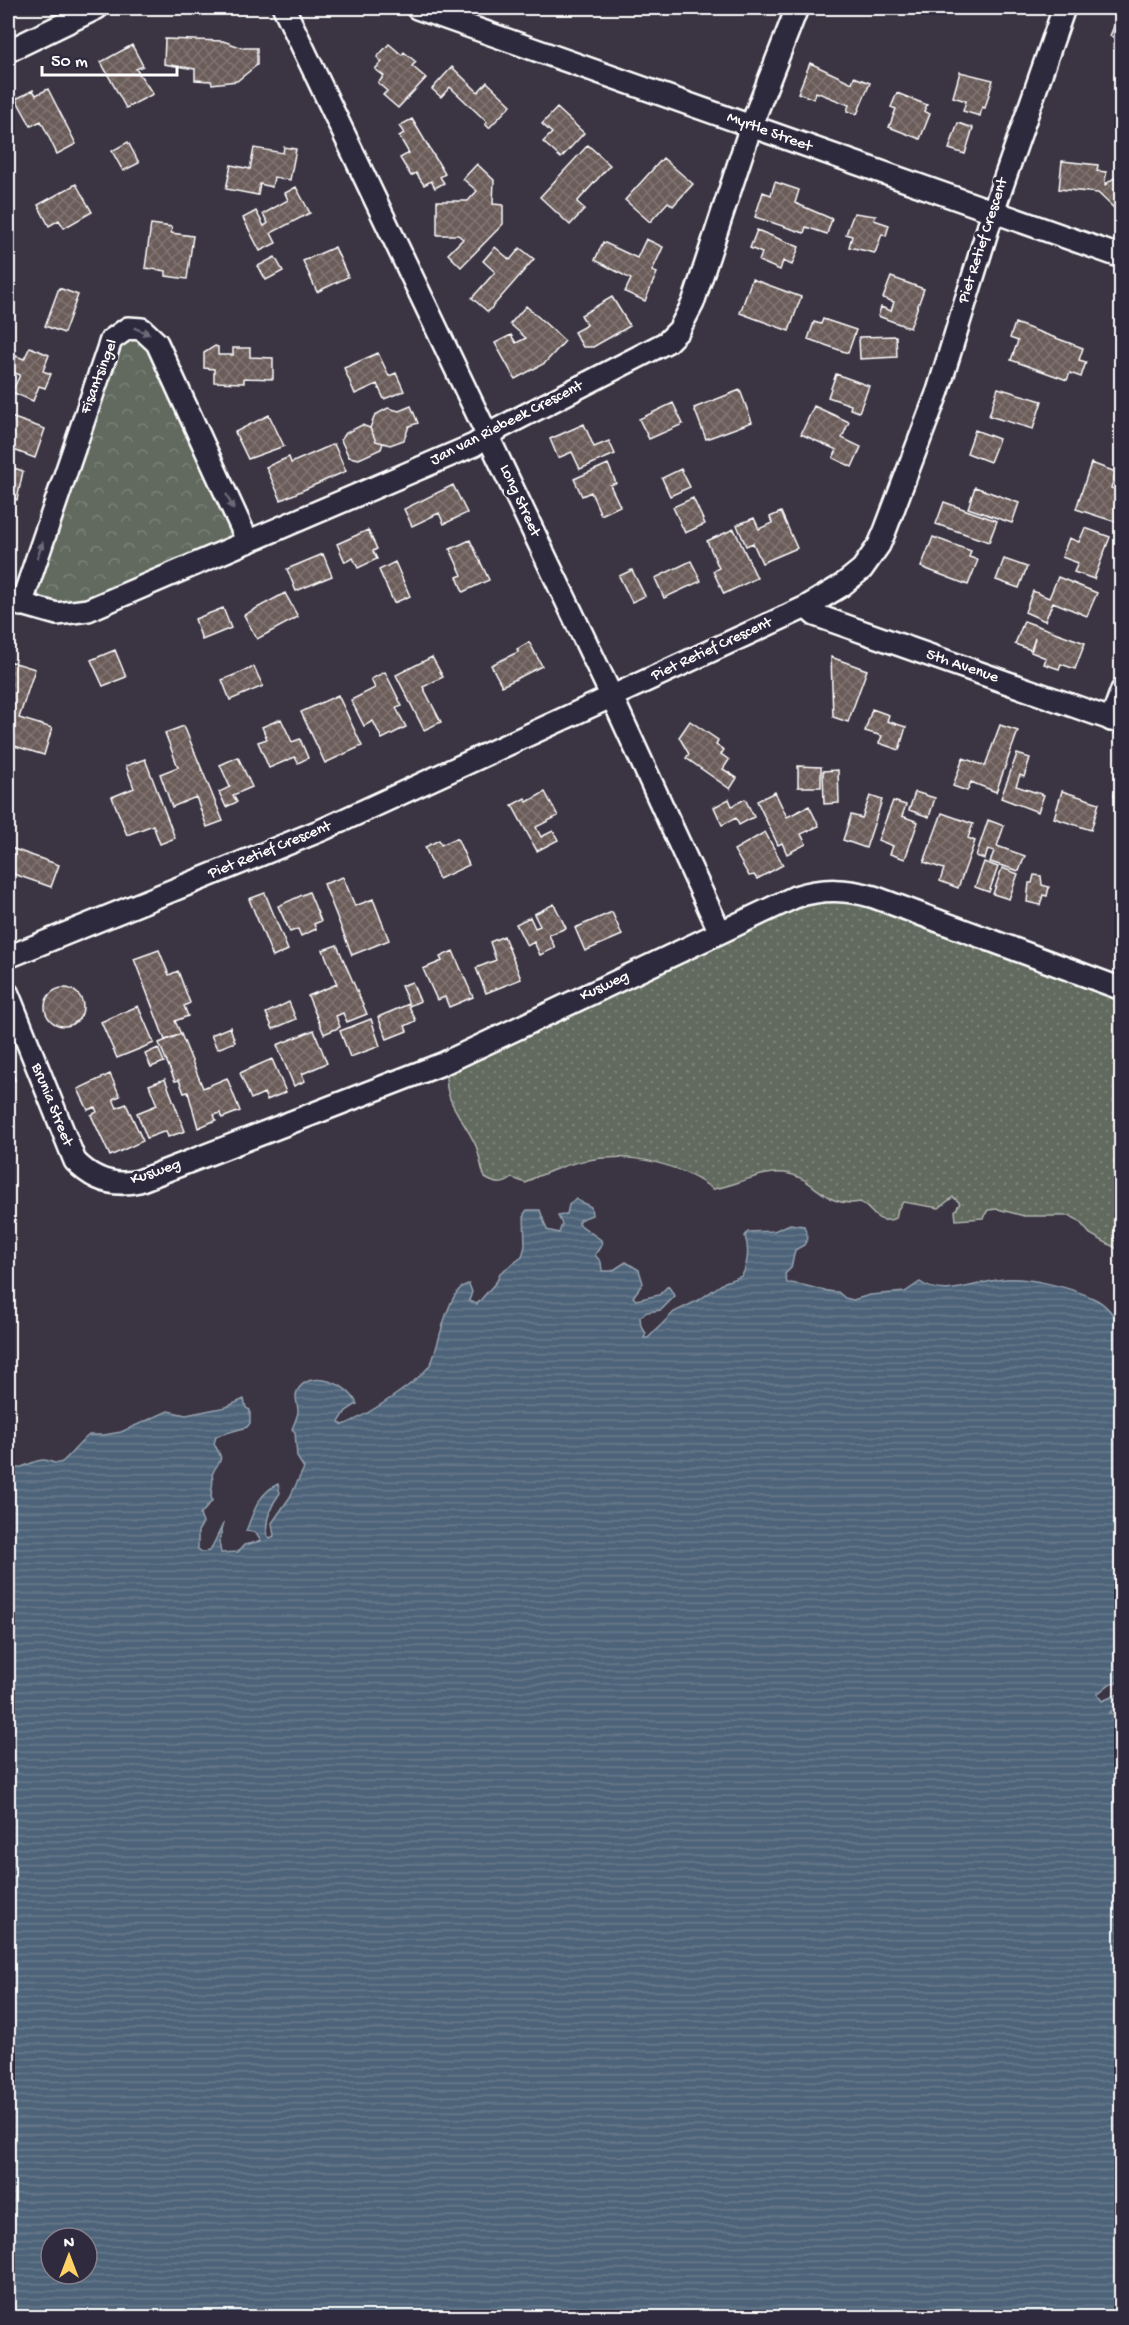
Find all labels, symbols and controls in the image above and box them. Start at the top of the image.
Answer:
scale bar [42,39,177,77]
text: 50 m [51,52,88,73]
street label: Myrtle Street [724,109,816,158]
street label: Piet Retief Crescent [954,174,1014,307]
one-way arrow [133,326,151,336]
street label: Fisantsingel [77,337,123,418]
street label: Jan van Riebeek Crescent [428,377,588,471]
street label: Long Street [494,462,545,541]
one-way arrow [225,493,235,511]
one-way arrow [35,541,45,559]
street label: Piet Retief Crescent [648,613,777,687]
street label: 5th Avenue [923,646,1001,689]
street label: Piet Retief Crescent [205,817,336,885]
street label: Kusweg [577,967,633,1007]
street label: Brunia Street [25,1060,77,1151]
street label: Kusweg [128,1156,184,1190]
north arrow [39,2226,99,2286]
text: N [64,2235,75,2254]

